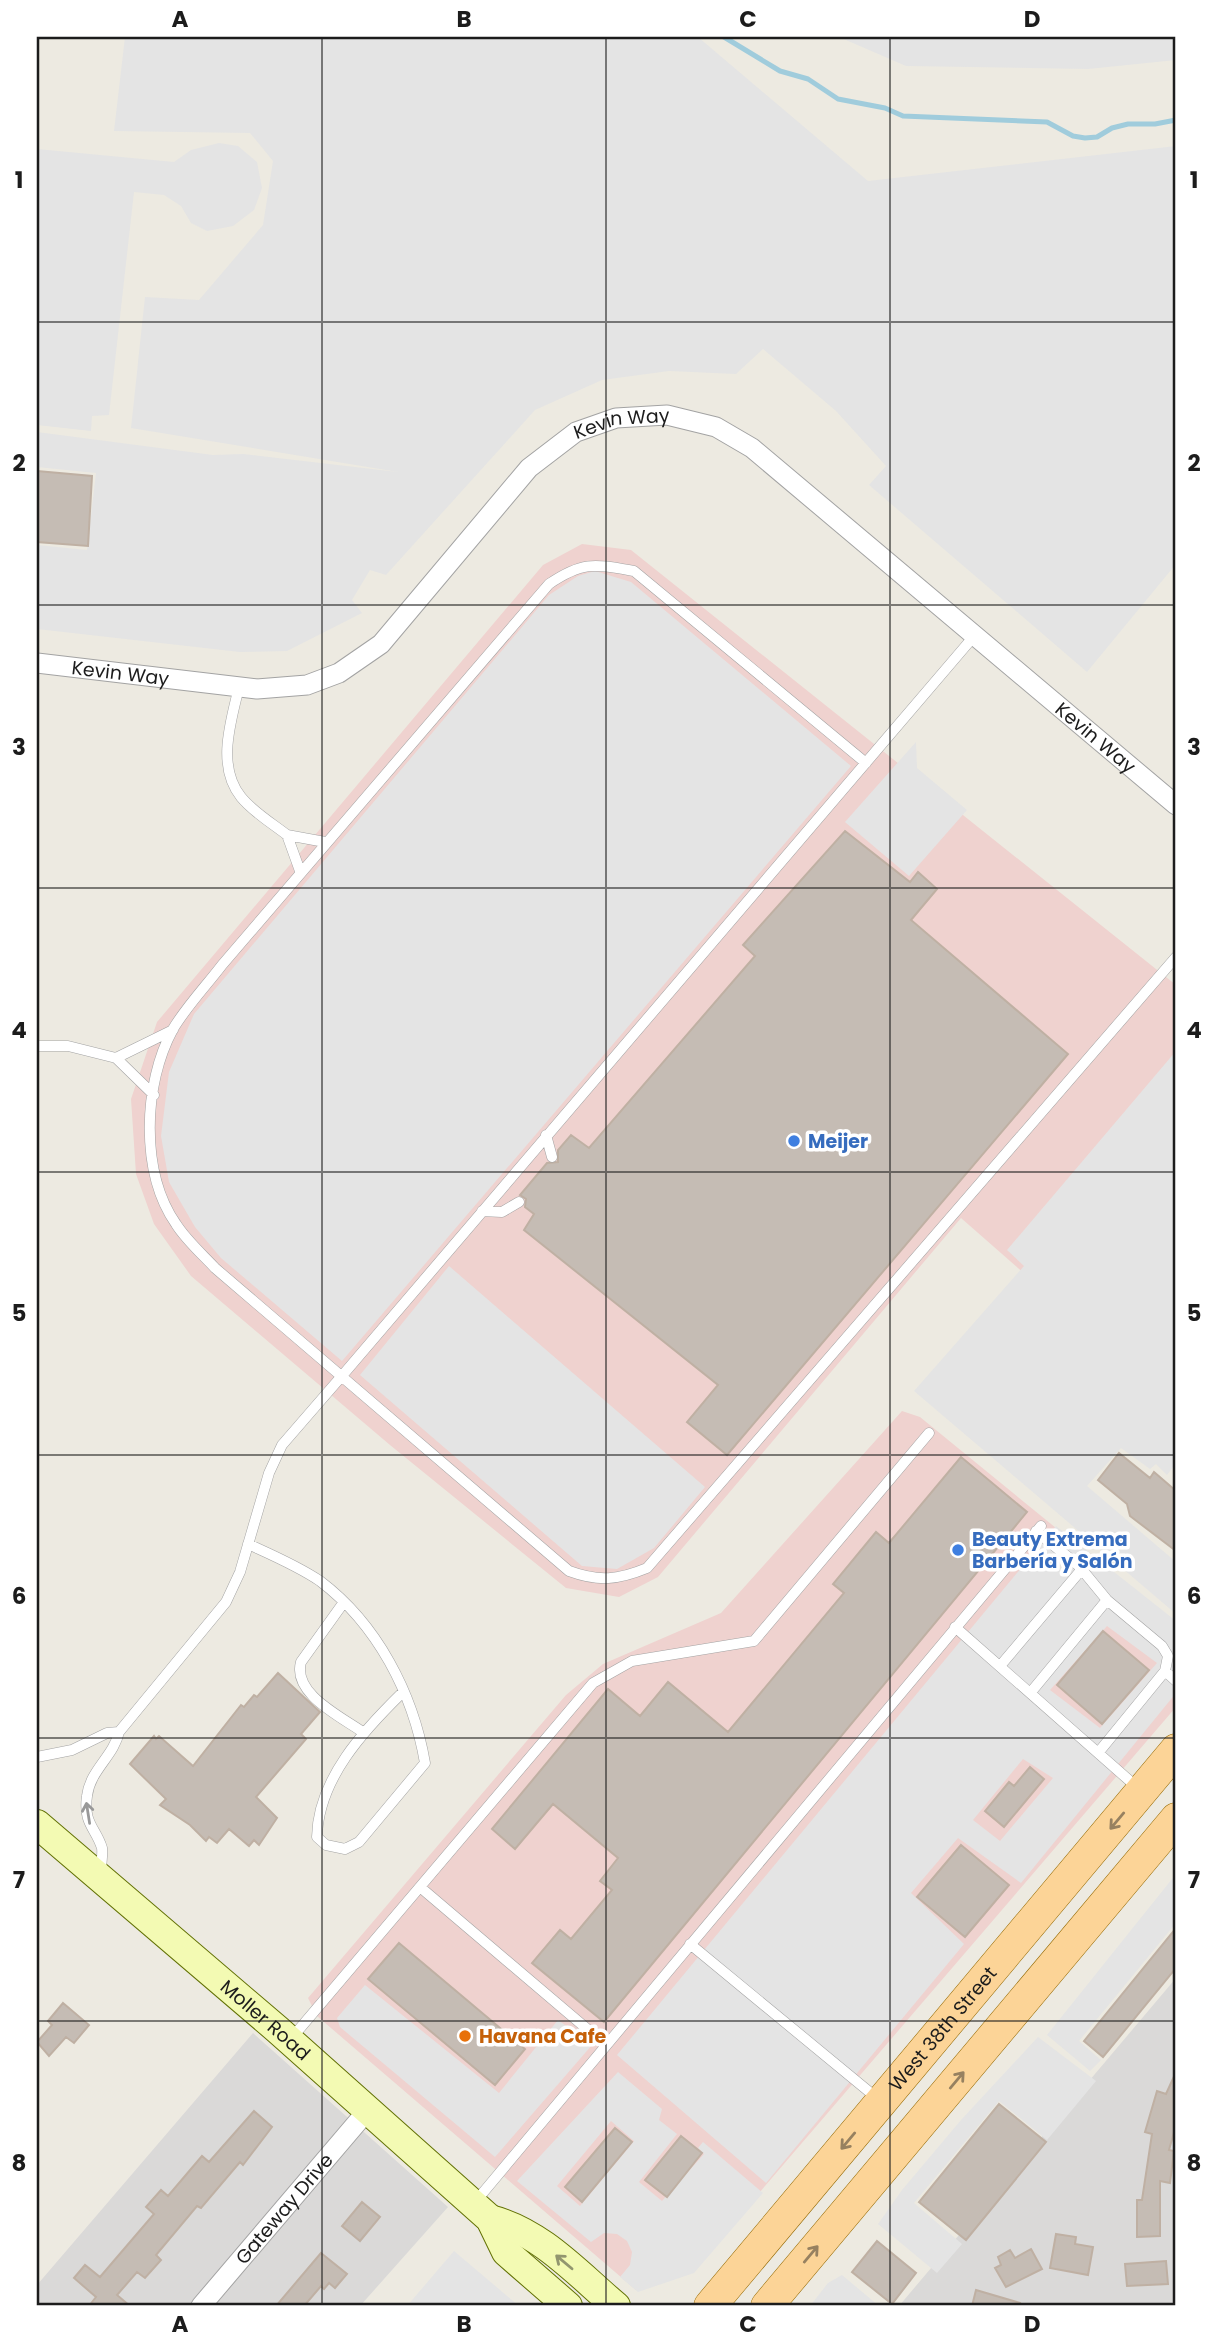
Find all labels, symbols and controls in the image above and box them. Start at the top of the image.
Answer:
text: A [172,3,189,35]
text: B [456,3,472,35]
text: C [739,3,757,35]
text: D [1024,3,1040,35]
text: 1 [15,164,23,196]
text: 1 [1190,164,1198,196]
street label: Kevin Way [570,401,670,445]
text: 2 [12,447,26,479]
text: 2 [1187,447,1201,479]
street label: Kevin Way [70,654,171,692]
street label: Kevin Way [1050,696,1142,779]
text: 3 [12,731,26,763]
text: 3 [1187,731,1201,763]
text: 4 [11,1014,27,1046]
text: 4 [1186,1014,1202,1046]
place label: Meijer [808,1128,868,1155]
marker: Meijer [786,1133,802,1149]
text: 5 [12,1297,26,1329]
text: 5 [1187,1297,1201,1329]
place label: Beauty Extrema Barbería y Salón [972,1526,1132,1575]
marker: Beauty Extrema Barbería y Salón [950,1542,966,1558]
text: 6 [12,1580,26,1612]
text: 6 [1187,1580,1201,1612]
one-way arrow [81,1802,94,1825]
one-way arrow [1109,1812,1125,1830]
text: 7 [13,1864,25,1896]
text: 7 [1188,1864,1200,1896]
street label: West 38th Street [882,1960,1003,2097]
street label: Moller Road [215,1973,317,2066]
place label: Havana Cafe [479,2023,607,2050]
marker: Havana Cafe [457,2028,473,2044]
one-way arrow [949,2071,965,2089]
one-way arrow [840,2132,856,2150]
text: 8 [12,2147,26,2179]
street label: Gateway Drive [229,2147,339,2270]
text: 8 [1187,2147,1201,2179]
one-way arrow [802,2245,818,2263]
one-way arrow [556,2254,574,2270]
text: A [172,2308,189,2340]
text: B [456,2308,472,2340]
text: C [739,2308,757,2340]
text: D [1024,2308,1040,2340]

